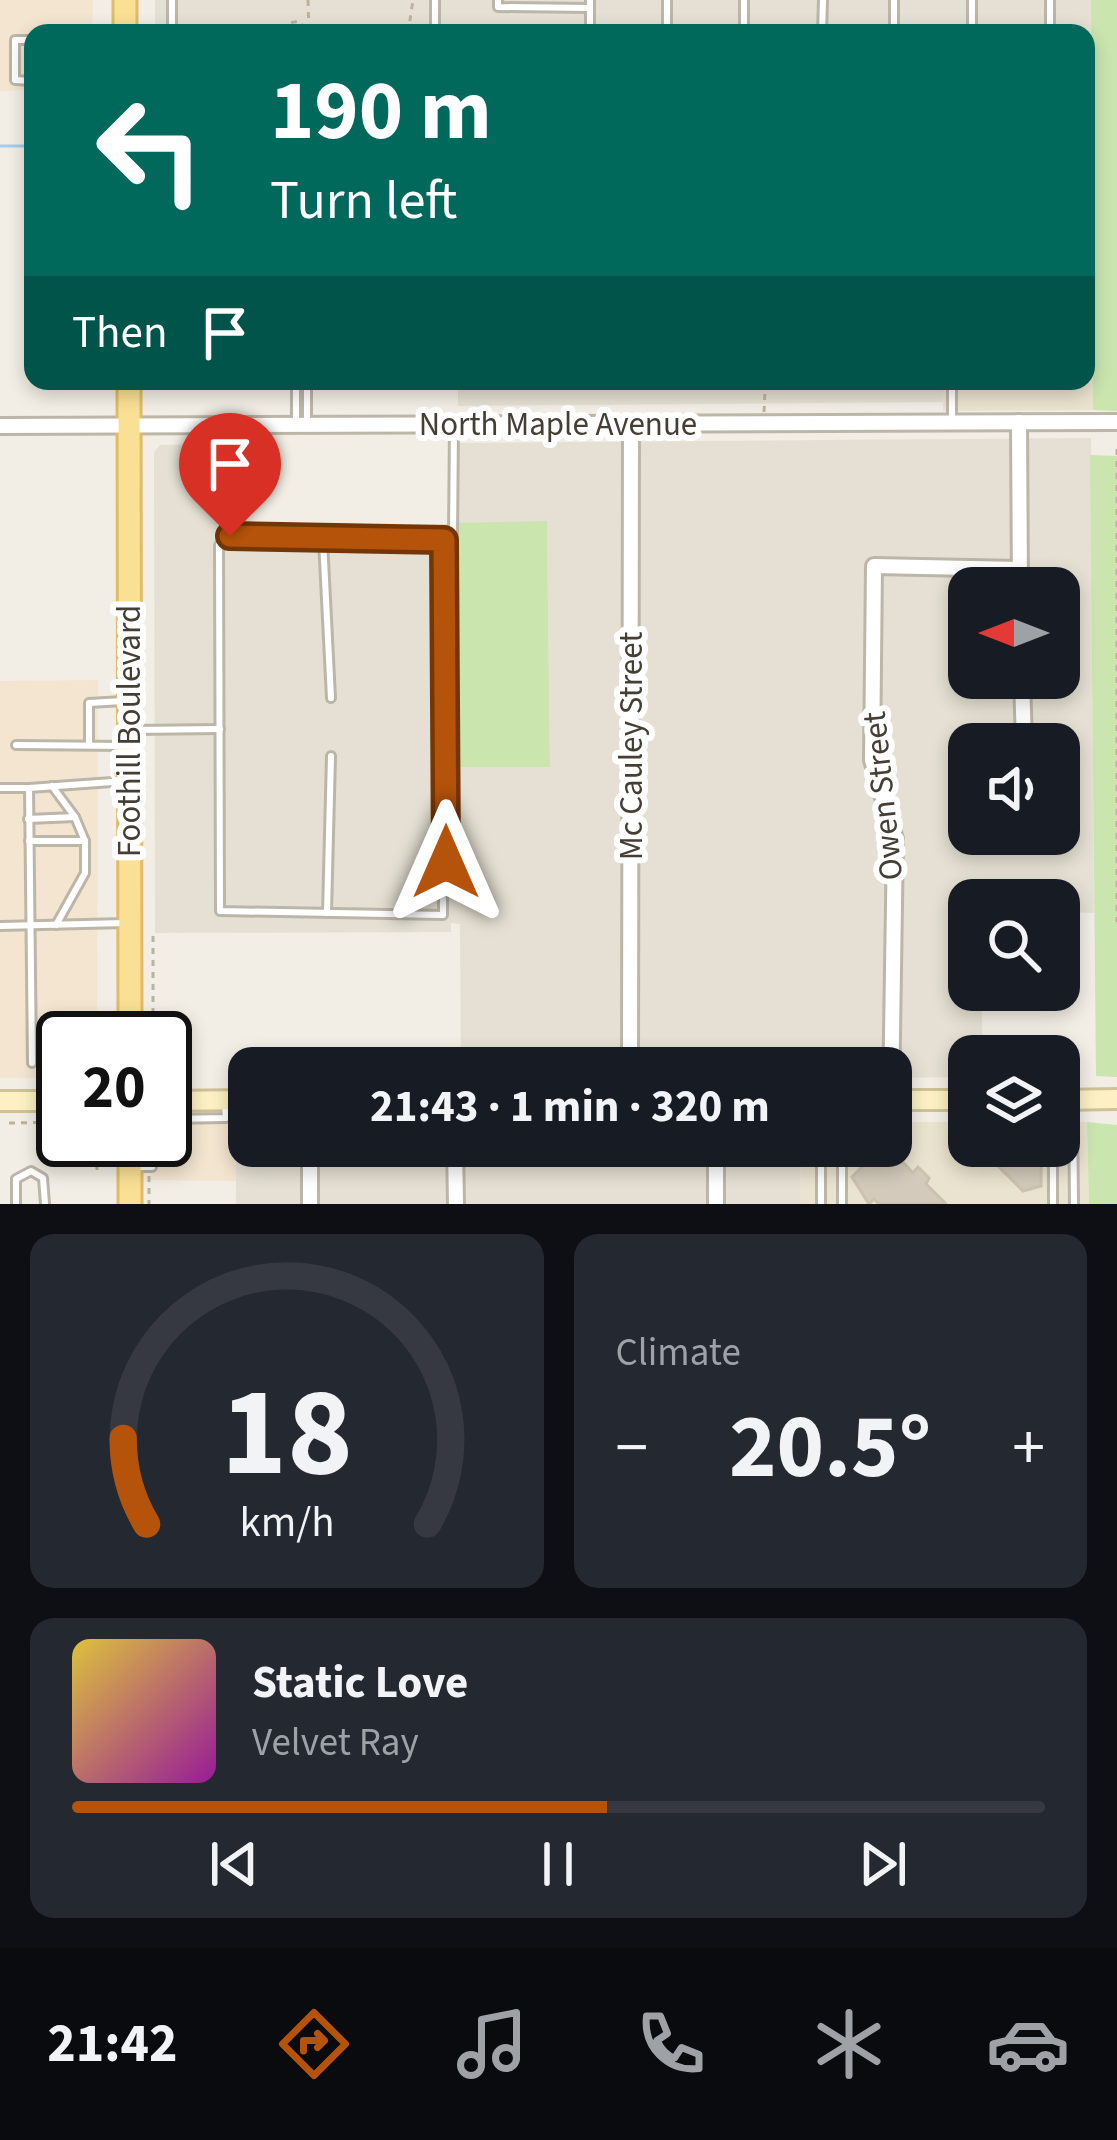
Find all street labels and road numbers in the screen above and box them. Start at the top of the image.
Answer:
street label: North Maple Avenue [419,401,697,448]
street label: Foothill Boulevard [106,605,153,857]
street label: Mc Cauley Street [608,632,655,860]
street label: Owen Street [851,709,915,883]

